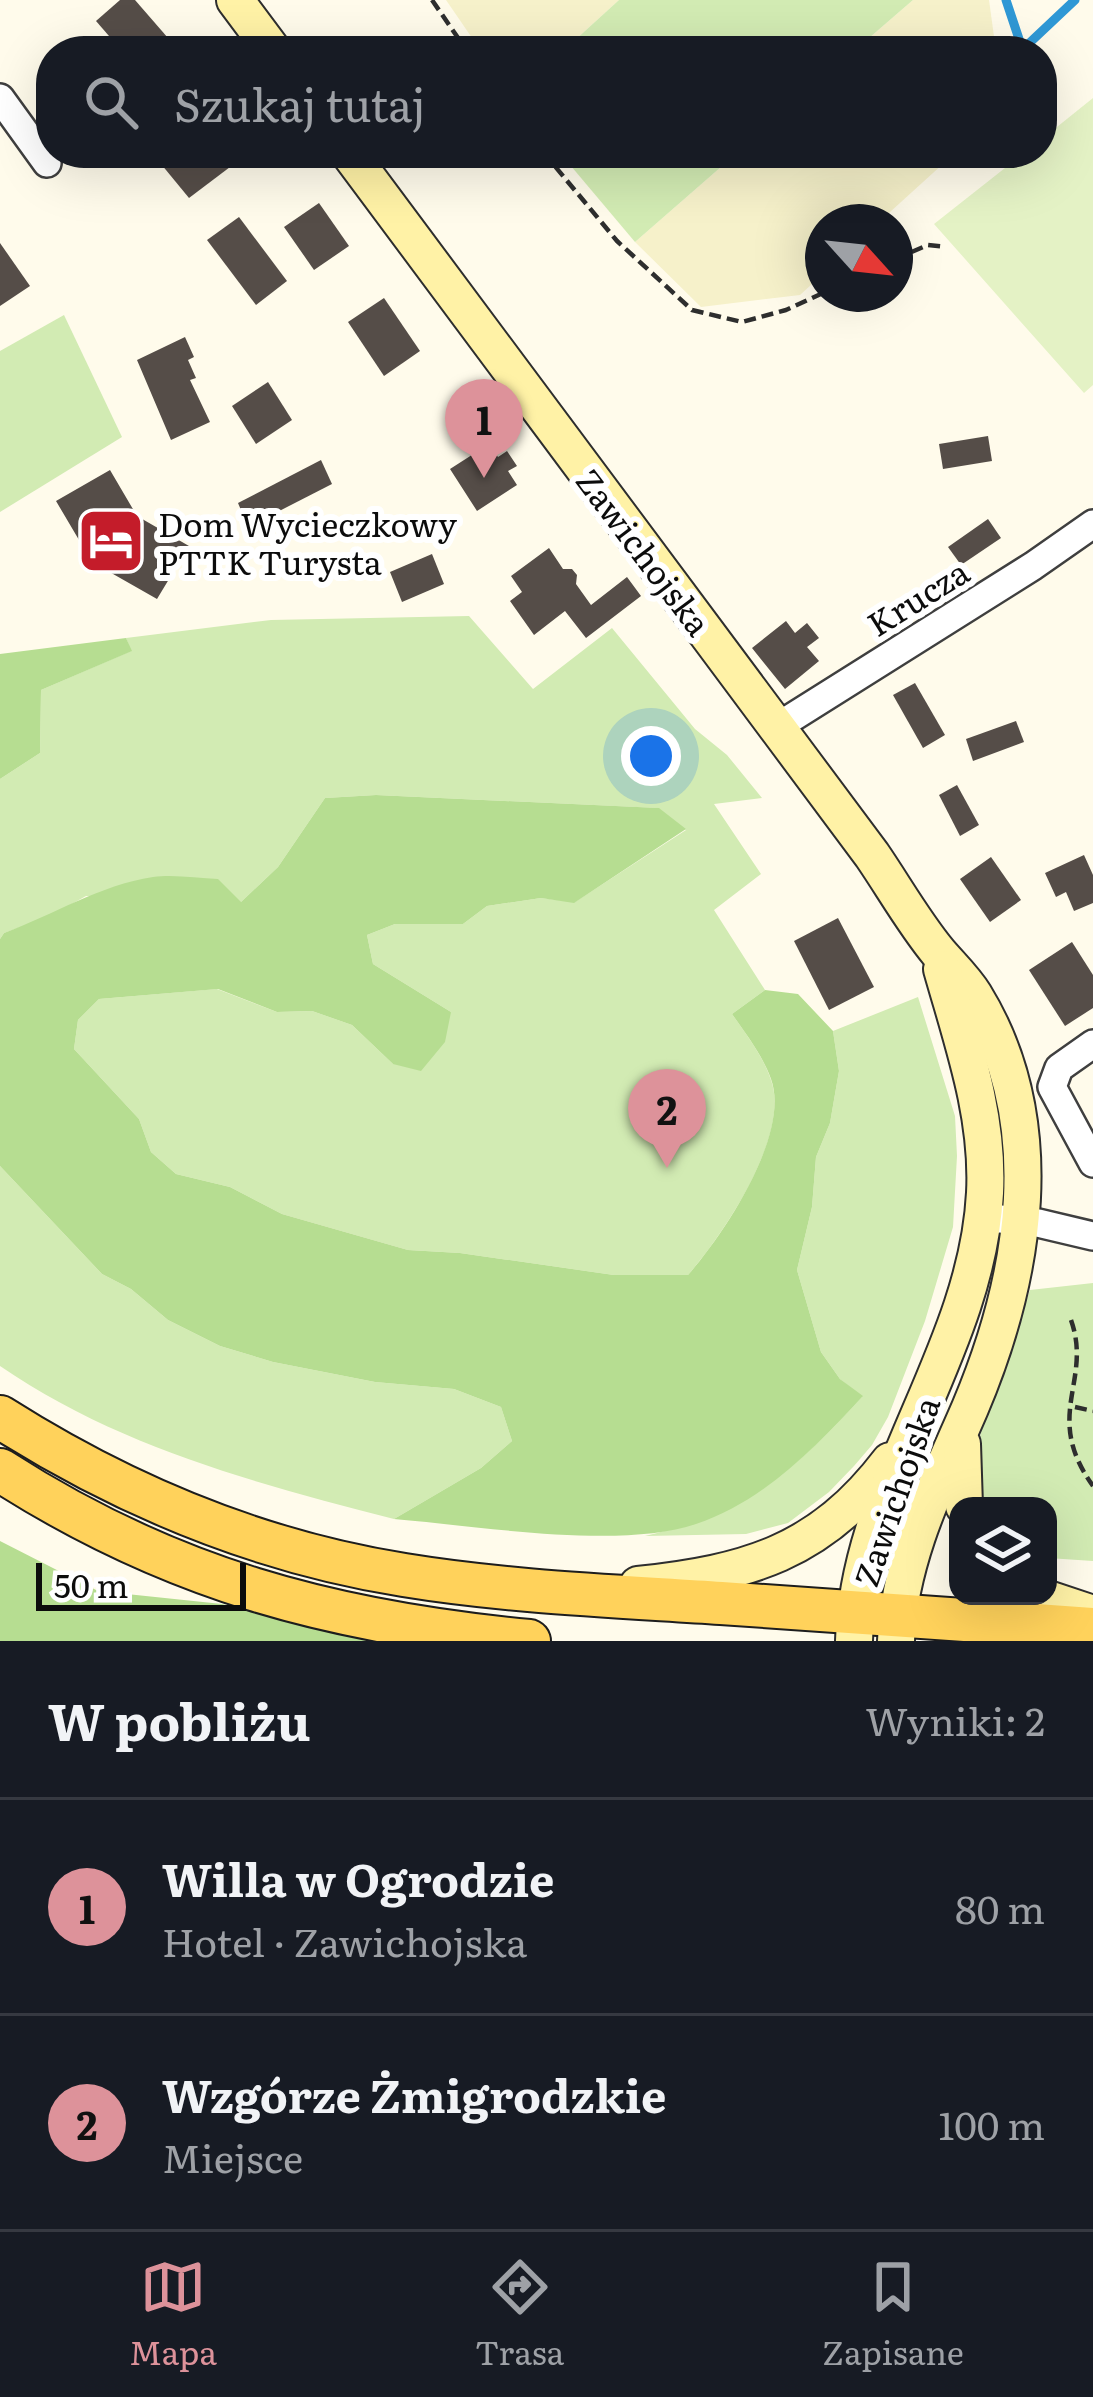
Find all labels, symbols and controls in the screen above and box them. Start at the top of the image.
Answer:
search box [36,36,1057,168]
icon: search [78,69,144,135]
text: Szukaj tutaj [174,69,425,136]
north arrow [805,204,913,312]
pin: 1 [445,379,523,478]
street label: Zawichojska [566,457,724,645]
place label: Dom Wycieczkowy PTTK Turysta [158,498,457,585]
hotel icon: Dom Wycieczkowy PTTK Turysta [76,506,146,576]
street label: Krucza [857,546,978,646]
your location [621,726,681,786]
pin: 2 [628,1069,706,1168]
street label: Zawichojska [840,1389,950,1593]
map controls [949,1497,1057,1605]
button: layers [949,1497,1057,1605]
scale bar [36,1557,246,1610]
text: 50 m [54,1559,128,1608]
text: W pobliżu [48,1681,311,1757]
text: Wyniki: 2 [865,1690,1045,1748]
text: Willa w Ogrodzie [162,1844,554,1911]
text: 1 [79,1878,95,1936]
text: 80 m [955,1878,1045,1936]
text: Hotel · Zawichojska [162,1911,527,1969]
text: Wzgórze Żmigrodzkie [162,2060,667,2127]
text: 2 [77,2094,97,2152]
text: 100 m [938,2094,1045,2152]
text: Miejsce [162,2127,303,2185]
tab: Mapa [129,2254,217,2375]
tab: Trasa [475,2254,564,2375]
tab: Zapisane [822,2254,964,2375]

